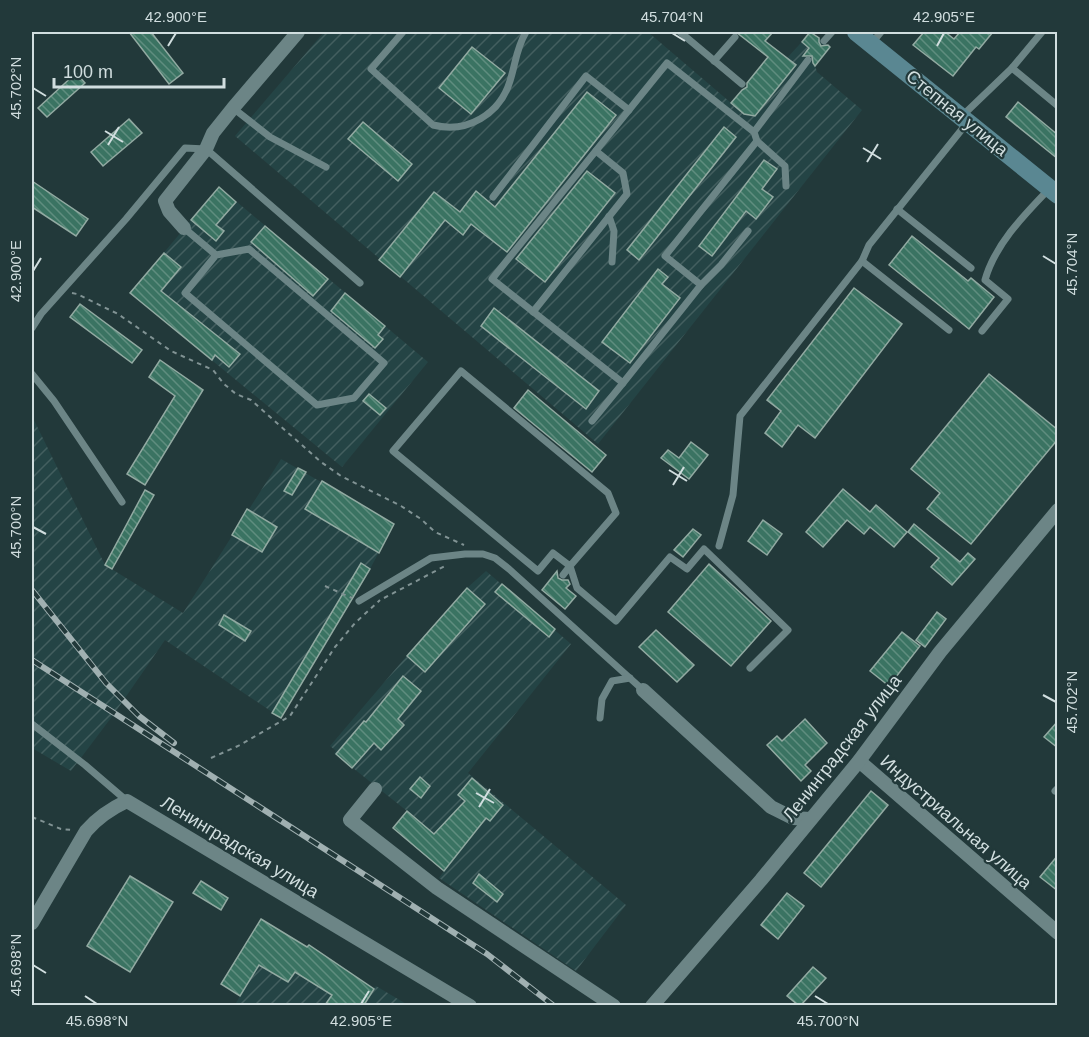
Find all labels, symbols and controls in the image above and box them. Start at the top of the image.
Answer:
text: 42.900°E [145,8,207,25]
text: 45.704°N [641,8,703,25]
text: 42.905°E [913,8,975,25]
scale bar [54,51,224,89]
text: 45.702°N [7,57,24,119]
text: 100 m [63,62,113,82]
street label: Степная улица [902,66,1013,161]
text: 45.704°N [1063,233,1080,295]
text: 42.900°E [7,240,24,302]
text: 45.700°N [7,496,24,558]
street label: Ленинградская улица [779,670,906,825]
text: 45.702°N [1063,671,1080,733]
street label: Индустриальная улица [876,751,1036,894]
street label: Ленинградская улица [158,792,323,903]
text: 45.698°N [7,934,24,996]
text: 45.698°N [66,1012,128,1029]
text: 42.905°E [330,1012,392,1029]
text: 45.700°N [797,1012,859,1029]

